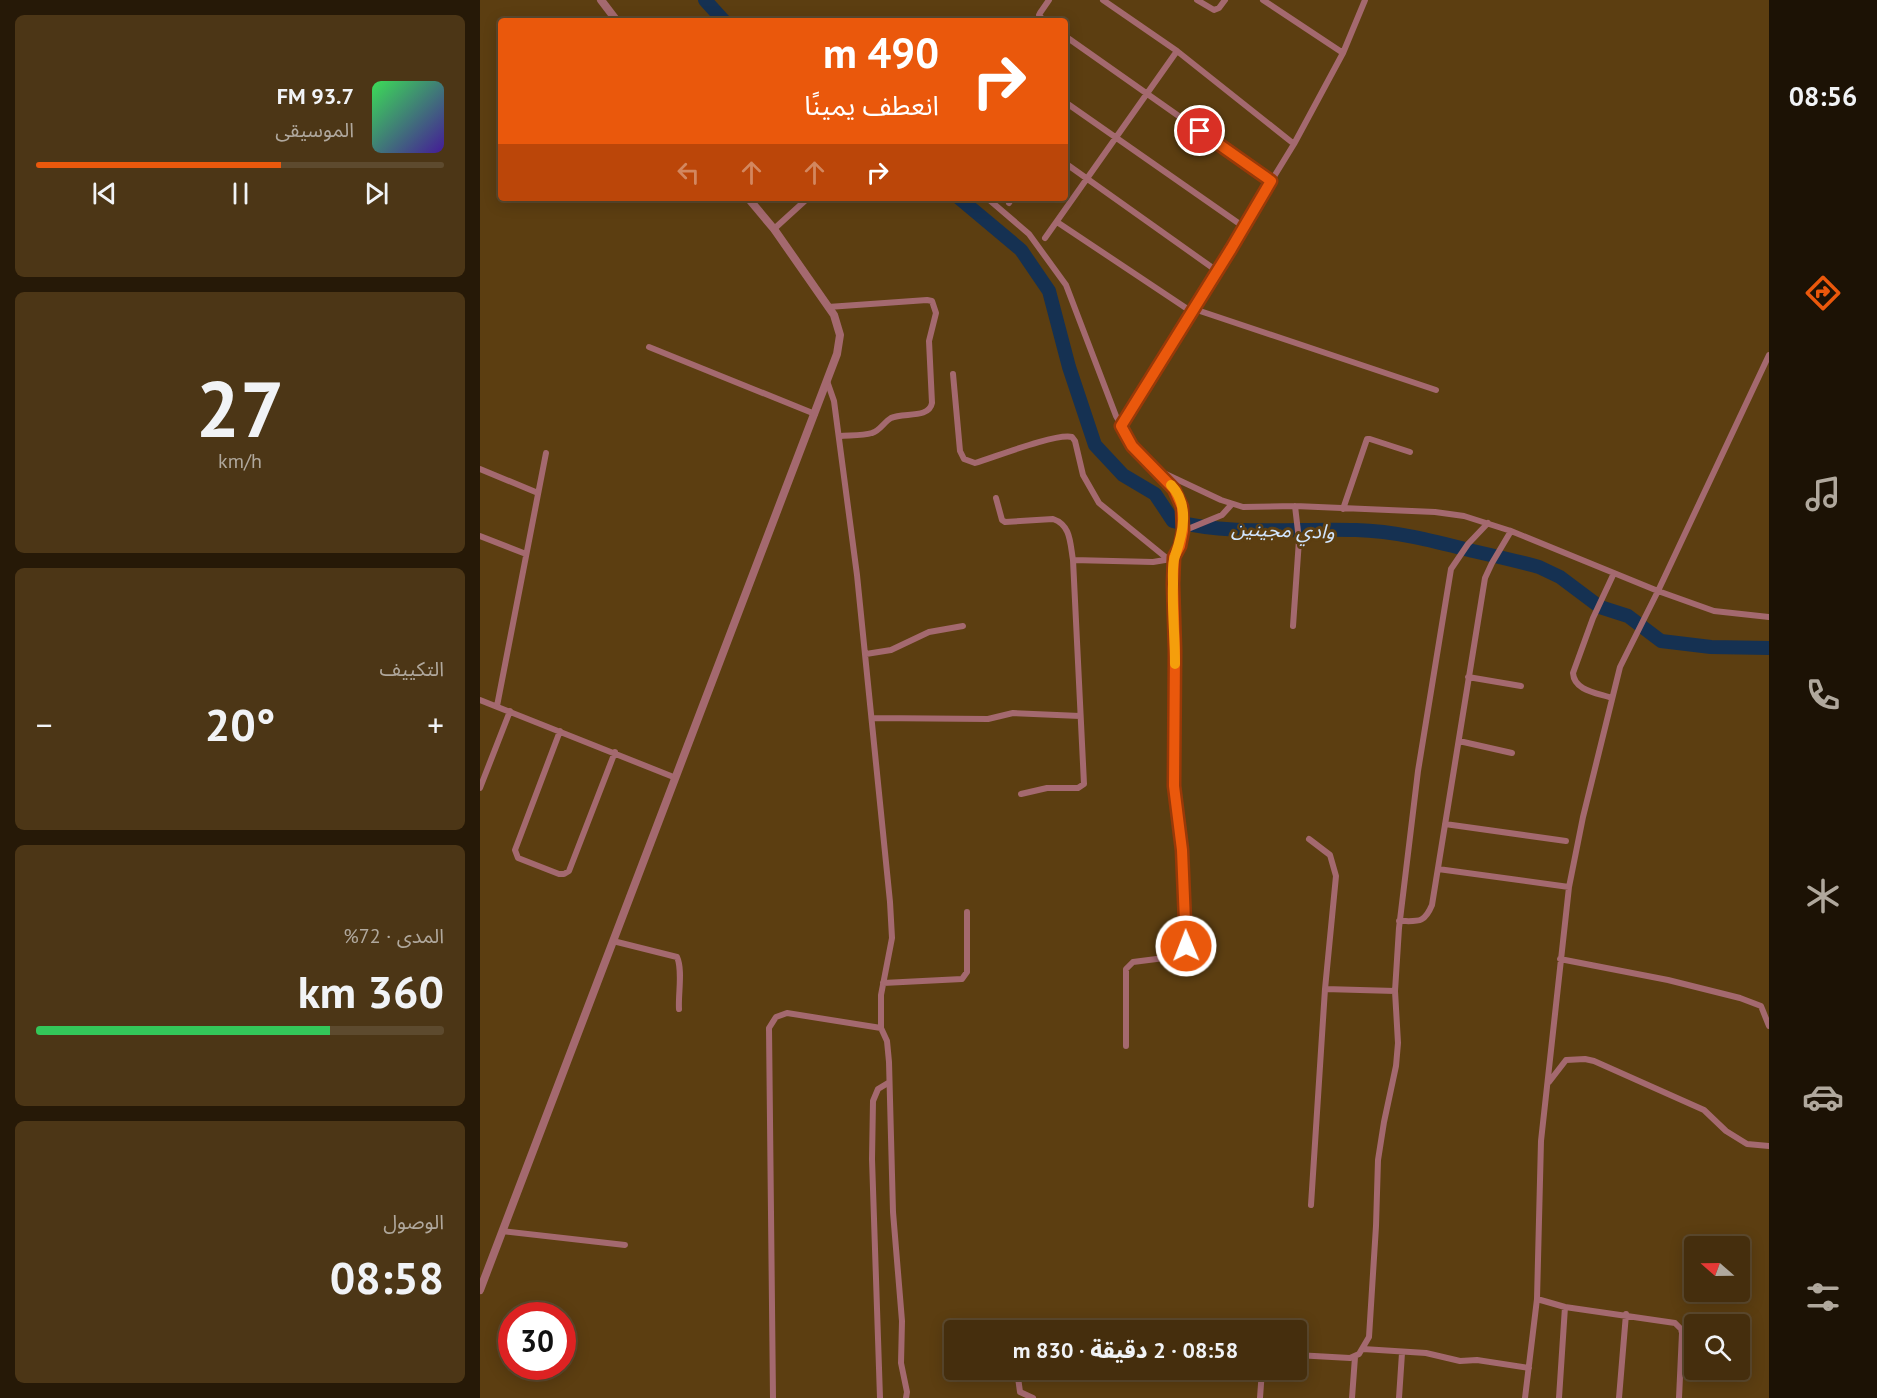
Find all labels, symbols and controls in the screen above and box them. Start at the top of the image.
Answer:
text: 490 m [823,25,939,80]
icon: right [960,42,1038,120]
text: 08:56 [1789,79,1857,113]
text: 93.7 FM [277,82,354,110]
text: انعطف يمينًا [804,88,939,122]
pin [1174,105,1225,156]
icon: arrive [1183,114,1216,147]
text: الموسيقى [275,117,354,143]
icon: left [672,156,705,189]
icon: ahead [735,156,768,189]
icon: ahead [798,156,831,189]
icon: right [861,156,894,189]
icon: previous [88,177,121,210]
icon: pause [224,177,257,210]
icon: next [360,177,393,210]
icon: directions [1802,272,1844,314]
text: 27 [196,358,284,459]
text: km/h [218,448,262,474]
icon: music [1802,473,1844,515]
water label: وادي مجينين [1231,515,1335,547]
text: التكييف [380,656,444,682]
icon: phone [1802,674,1844,716]
text: 20° [205,695,275,753]
text: − [36,703,53,746]
text: + [427,703,444,746]
icon: climate [1802,875,1844,917]
position arrow [1154,914,1218,978]
text: المدى · 72% [343,923,444,949]
text: 360 km [298,962,444,1020]
icon: car [1802,1076,1844,1118]
text: الوصول [383,1209,444,1235]
north arrow [1684,1236,1750,1302]
map controls [1684,1236,1750,1380]
text: 08:58 [330,1248,444,1306]
icon: filters [1802,1276,1844,1318]
speed limit sign: 30 [498,1302,576,1380]
button: search [1684,1314,1750,1380]
text: 08:58 · 2 دقيقة · 830 m [1013,1336,1238,1364]

